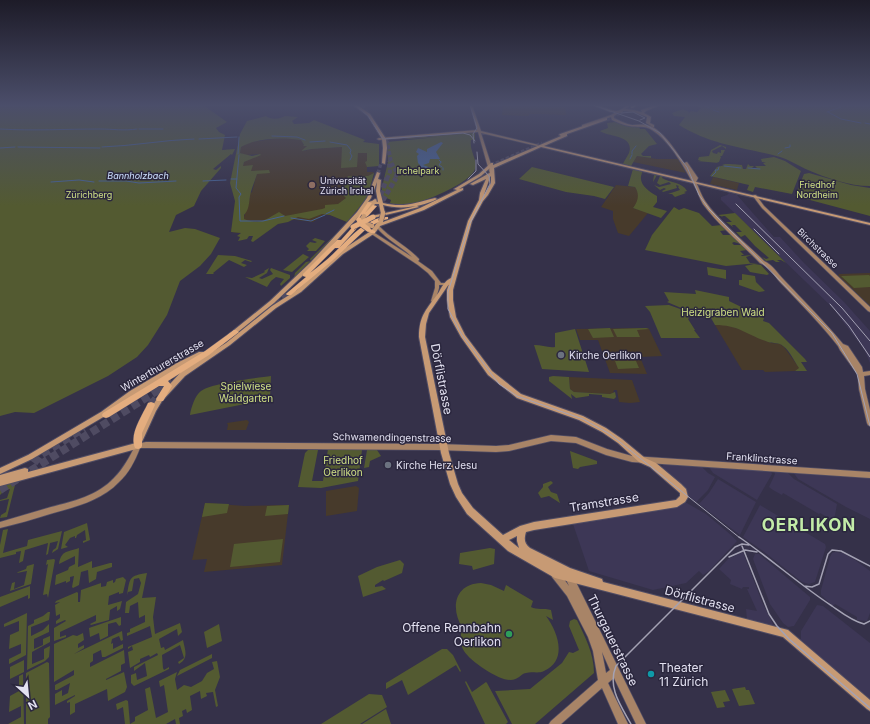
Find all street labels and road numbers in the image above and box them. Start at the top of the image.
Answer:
street label: Birchstrasse [795,226,841,270]
street label: Winterthurerstrasse [118,336,206,394]
street label: Dörflistrasse [428,342,456,416]
street label: Schwamendingenstrasse [332,430,452,444]
street label: Franklinstrasse [726,450,798,466]
street label: Tramstrasse [568,489,640,515]
street label: Dörflistrasse [663,582,737,616]
street label: Thurgauerstrasse [584,592,642,688]

